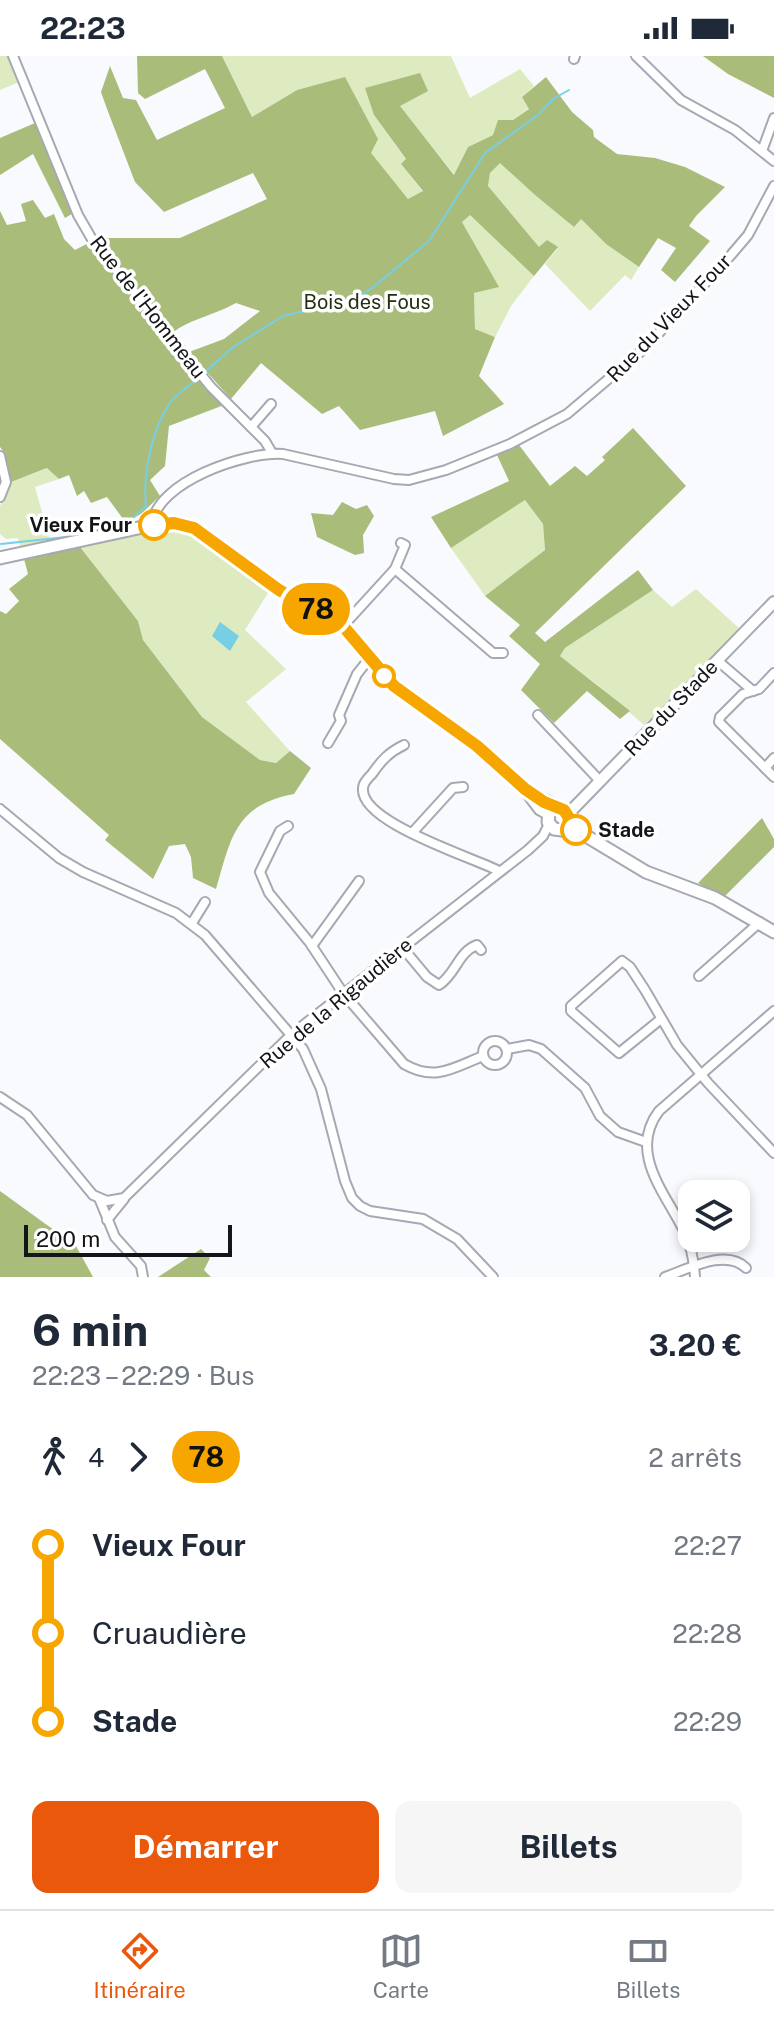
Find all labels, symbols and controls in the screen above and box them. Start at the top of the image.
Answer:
text: 22:23 [40,10,126,46]
street label: Rue de l'Hommeau [85,231,211,383]
street label: Rue du Vieux Four [602,249,736,387]
park label: Bois des Fous [303,290,431,314]
marker: Vieux Four [139,510,169,540]
place label: Vieux Four [29,513,132,537]
line badge: 78 [280,583,352,635]
text: 78 [298,592,334,625]
street label: Rue du Stade [619,655,723,761]
unlabelled marker [373,665,395,687]
marker: Stade [561,815,591,845]
place label: Stade [598,818,655,842]
street label: Rue de la Rigaudière [255,932,417,1074]
map controls [678,1180,750,1252]
button: layers [678,1180,750,1252]
scale bar [24,1221,232,1257]
text: 200 m [36,1226,100,1252]
text: 6 min [32,1304,148,1356]
text: 3.20 € [649,1327,742,1363]
text: 22:23 – 22:29 · Bus [32,1360,254,1391]
icon: walk [32,1435,76,1479]
icon: forward [116,1435,160,1479]
text: 78 [188,1440,224,1473]
text: 4 [88,1442,104,1473]
text: 2 arrêts [648,1442,742,1473]
text: Vieux Four [92,1527,246,1563]
text: 22:27 [674,1530,742,1561]
text: Cruaudière [92,1615,247,1651]
text: 22:28 [672,1618,742,1649]
text: Stade [92,1703,177,1739]
text: 22:29 [673,1706,742,1737]
button: Démarrer [32,1801,379,1893]
button: Billets [395,1801,742,1893]
tab: Itinéraire [94,1929,186,2003]
tab: Carte [373,1929,429,2003]
tab: Billets [616,1929,680,2003]

